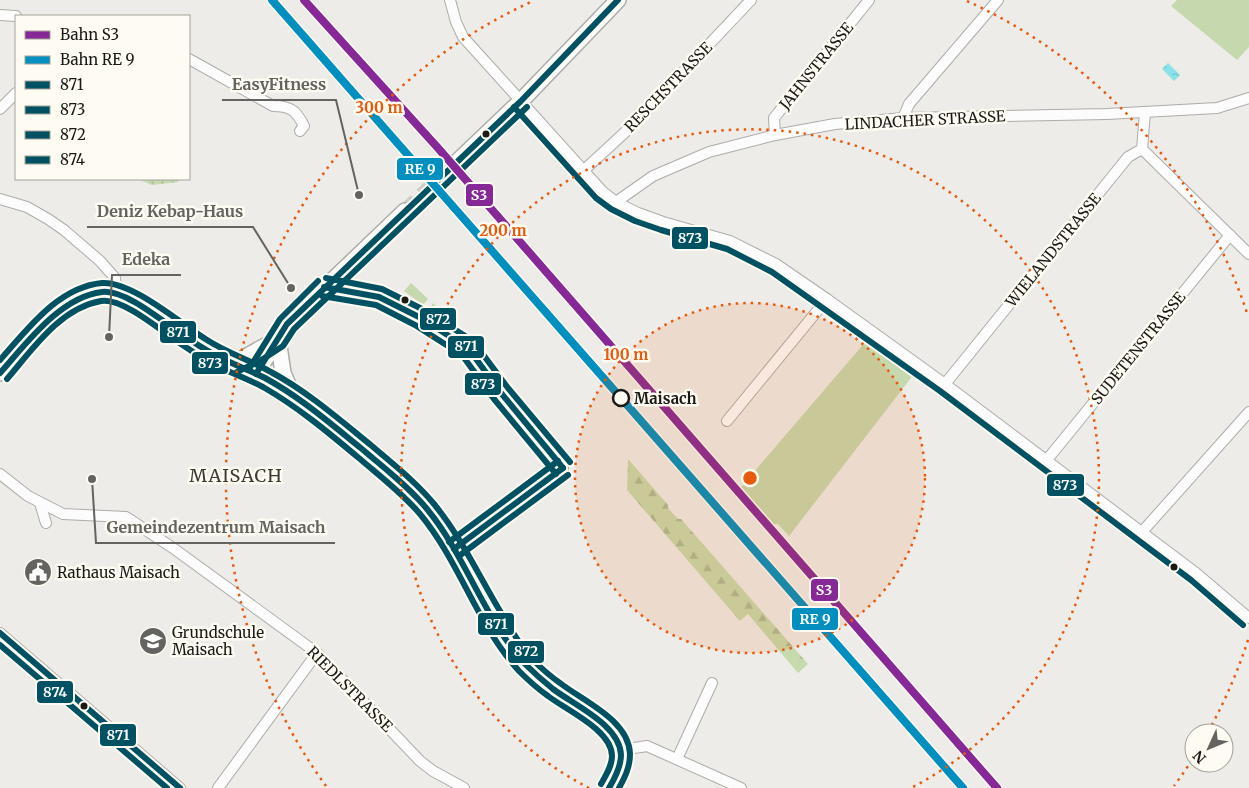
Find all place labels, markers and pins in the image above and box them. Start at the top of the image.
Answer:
callout: EasyFitness [222,69,336,100]
unlabelled marker [481,129,491,139]
callout: Deniz Kebap-Haus [87,196,253,227]
callout: Edeka [112,244,181,275]
unlabelled marker [400,295,410,305]
marker: Maisach [612,389,630,407]
place label: Maisach [634,389,697,408]
centre of rings [741,469,759,487]
callout: Gemeindezentrum Maisach [96,512,335,543]
public building icon: Rathaus Maisach [23,557,53,587]
unlabelled marker [1169,562,1179,572]
place label: Rathaus Maisach [57,563,180,582]
place label: Grundschule Maisach [172,623,264,659]
school or university icon: Grundschule Maisach [138,626,168,656]
unlabelled marker [79,701,89,711]

